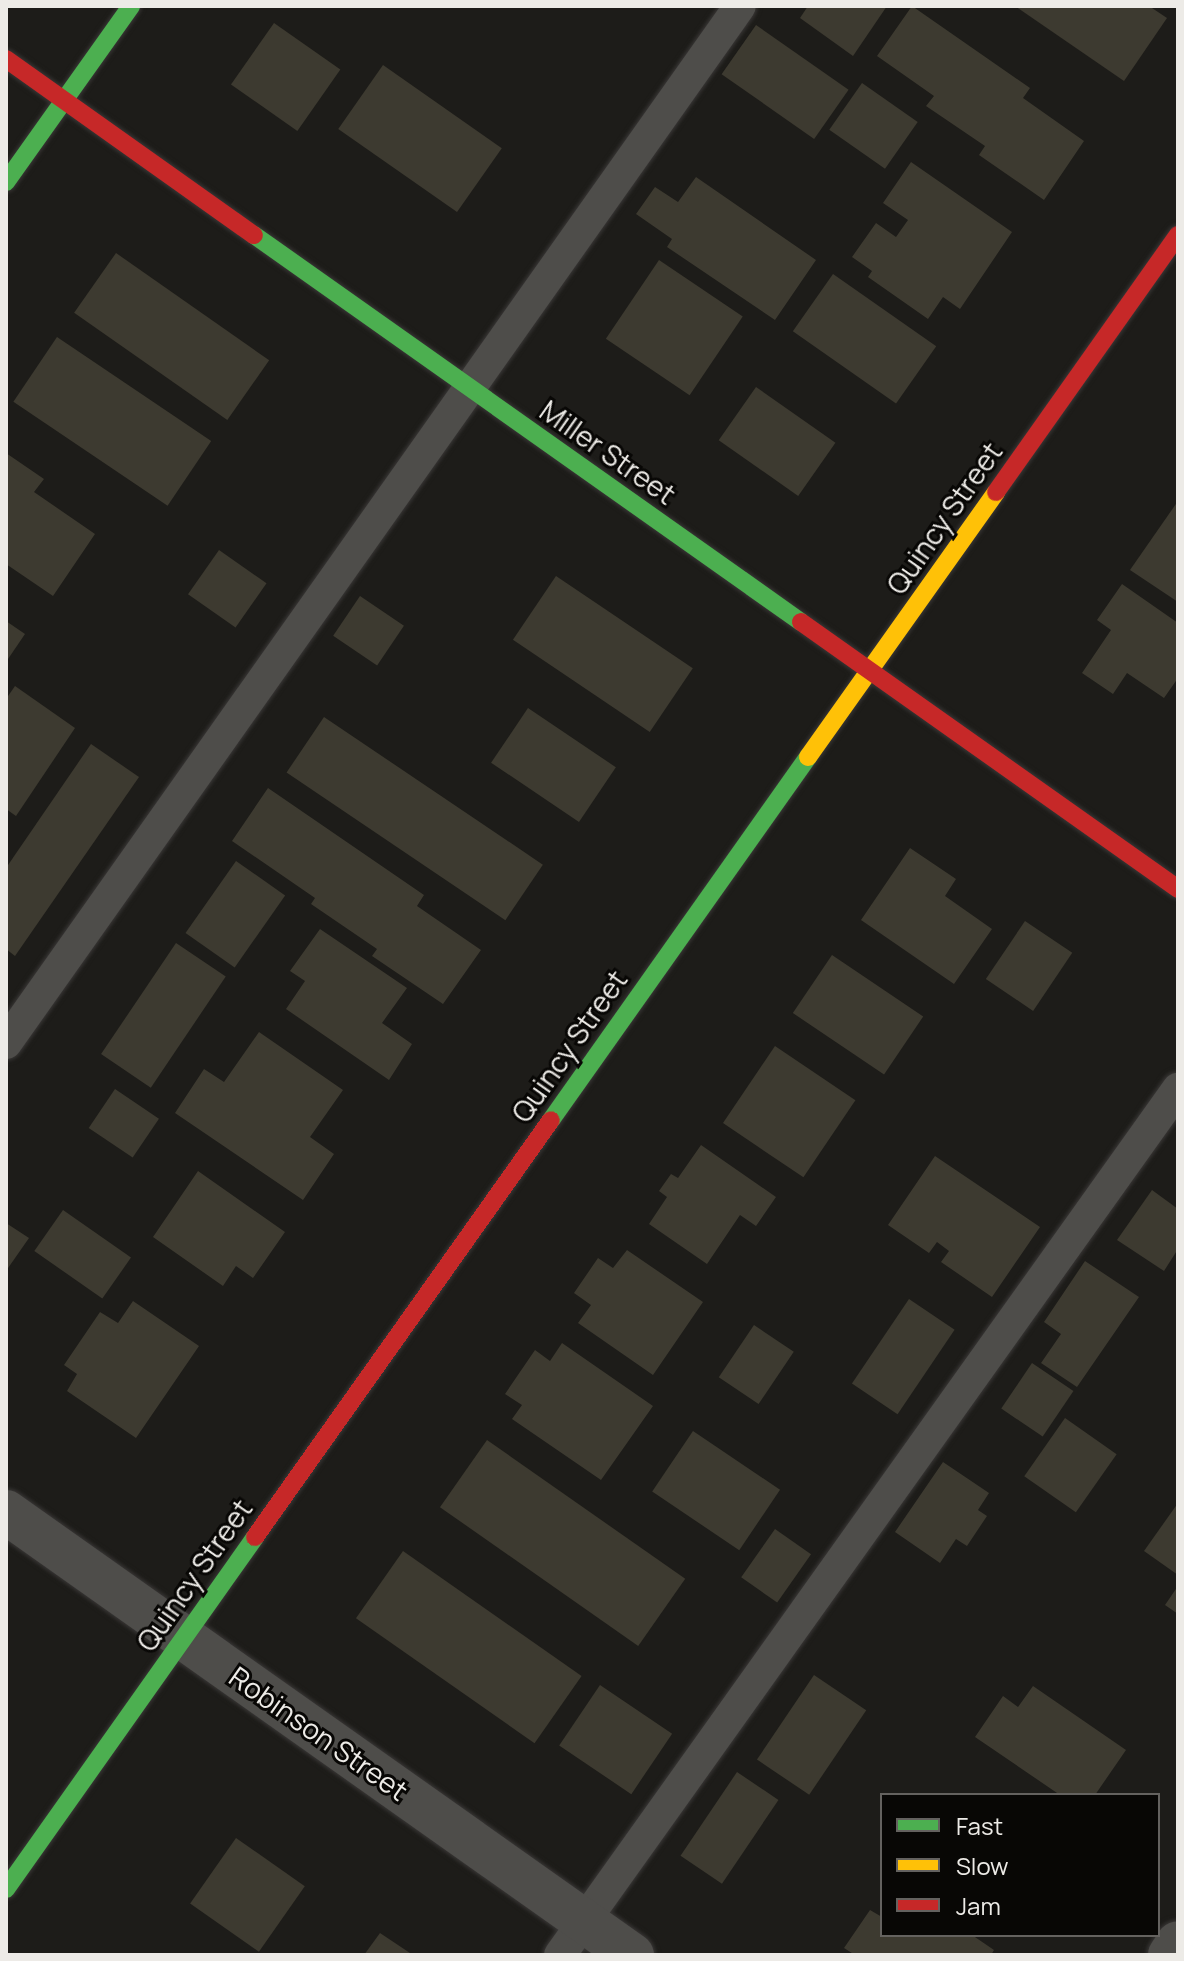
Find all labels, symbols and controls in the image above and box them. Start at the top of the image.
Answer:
street label: Miller Street [534,393,682,511]
street label: Quincy Street [879,436,1009,600]
street label: Quincy Street [504,964,634,1128]
street label: Quincy Street [129,1493,259,1657]
street label: Robinson Street [223,1659,415,1807]
legend [880,1793,1160,1937]
text: Fast [956,1809,1003,1842]
text: Slow [956,1849,1009,1882]
text: Jam [956,1889,1001,1922]

